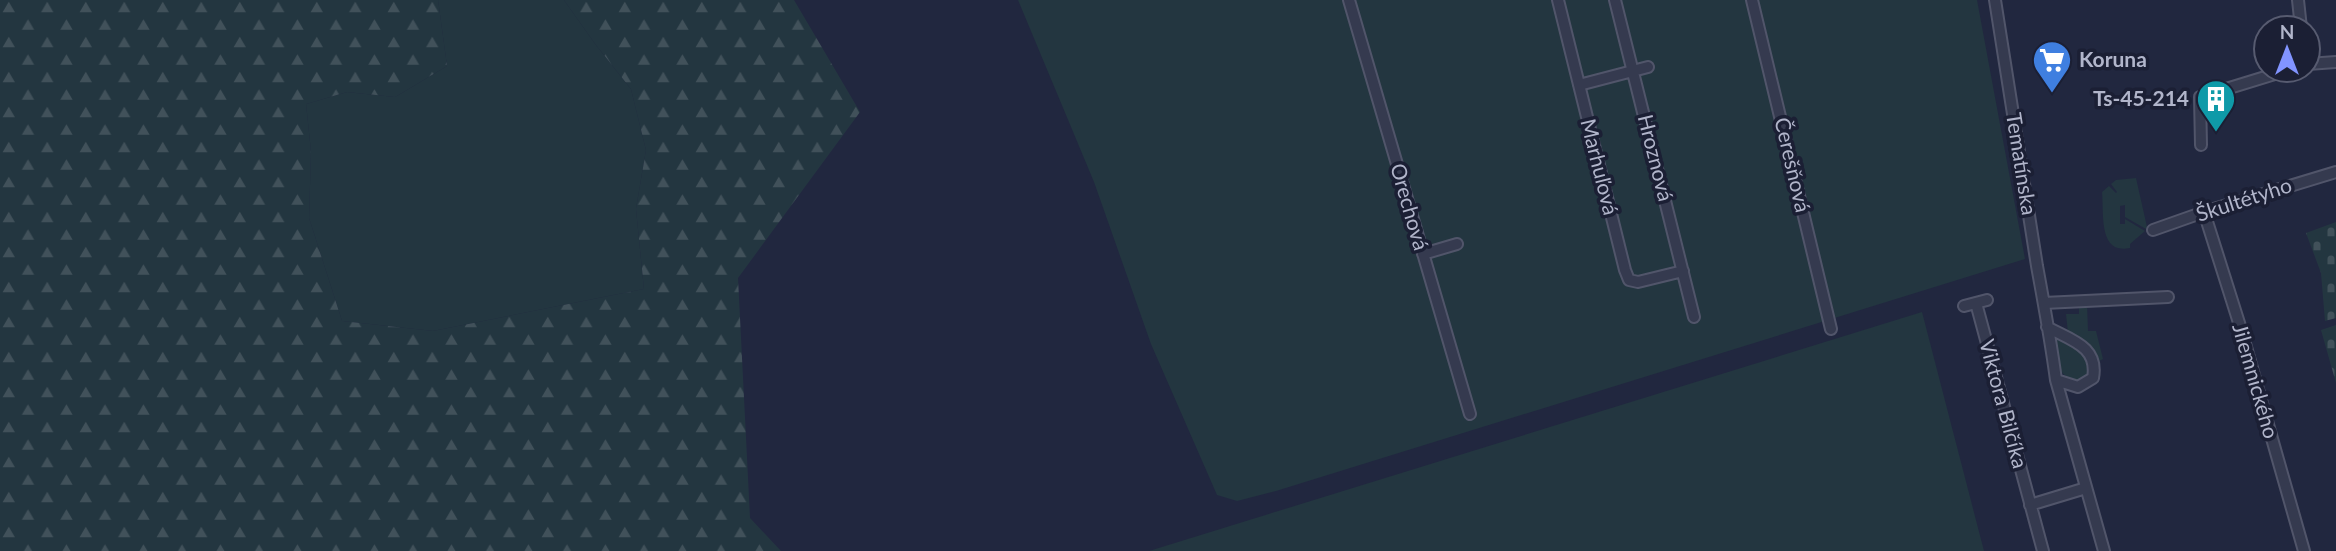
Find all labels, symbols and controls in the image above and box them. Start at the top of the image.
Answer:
north arrow [2252,14,2322,84]
text: N [2280,20,2294,43]
supermarket icon: Koruna [2031,39,2073,94]
place label: Koruna [2079,46,2147,71]
building icon: Ts-45-214 [2195,78,2237,133]
place label: Ts-45-214 [2093,85,2189,110]
street label: Tematínska [2002,111,2043,217]
street label: Hroznová [1634,112,1679,204]
street label: Čerešňová [1770,115,1817,215]
street label: Marhuľová [1576,116,1624,217]
street label: Orechová [1386,160,1435,253]
street label: Škultétyho [2193,171,2295,226]
street label: Jilemnického [2228,320,2285,441]
street label: Viktora Bilčíka [1975,336,2034,471]

